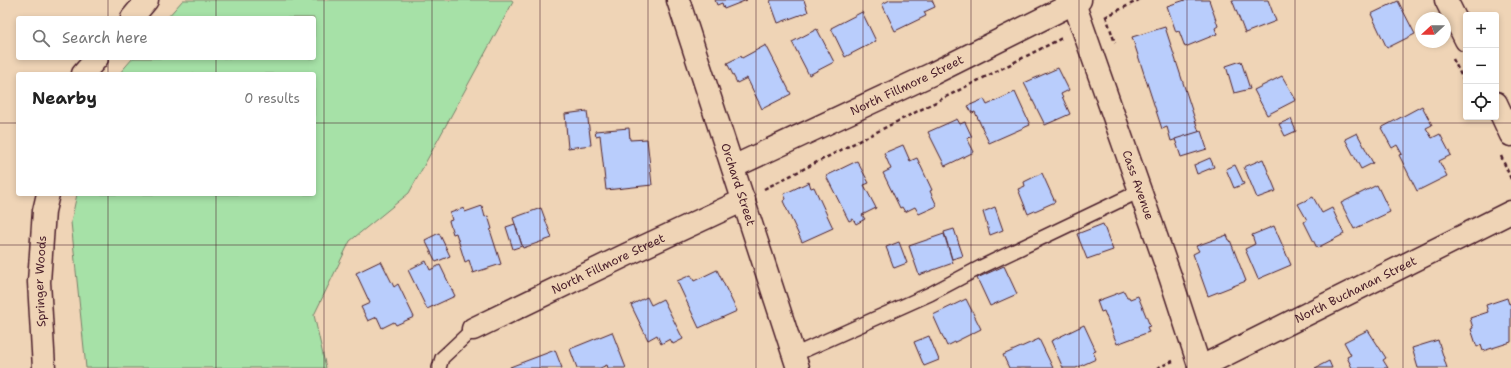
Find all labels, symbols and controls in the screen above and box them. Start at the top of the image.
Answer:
north arrow [1415,12,1451,48]
map controls [1463,12,1499,120]
button: + [1463,12,1499,48]
search box [16,16,316,60]
icon: search [30,27,52,49]
text: Search here [62,28,148,48]
button: − [1463,48,1499,84]
street label: North Fillmore Street [847,52,966,119]
button: locate [1463,84,1499,120]
text: Nearby [32,87,97,109]
text: 0 results [244,90,300,107]
street label: Orchard Street [717,141,759,228]
street label: Cass Avenue [1118,148,1158,222]
street label: North Fillmore Street [549,230,667,298]
street label: Springer Woods [31,235,50,327]
street label: North Buchanan Street [1292,253,1419,327]

